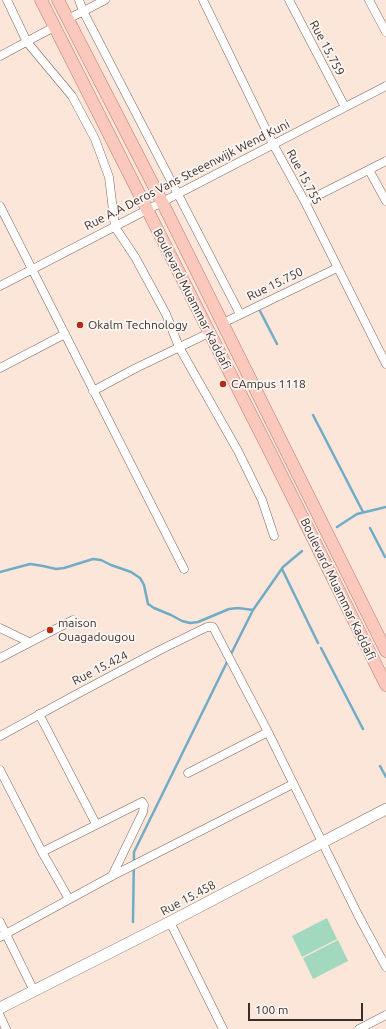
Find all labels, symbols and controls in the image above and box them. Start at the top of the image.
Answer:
street label: Rue 15.759 [306,18,348,78]
street label: Rue A.A Deros Vans Steeenwijk Wend Kuni [82,117,292,233]
street label: Rue 15.755 [283,147,325,207]
street label: Boulevard Muammar Kaddafi [150,226,234,372]
street label: Rue 15.750 [245,264,305,304]
place label: Okalm Technology [88,318,188,332]
marker: Okalm Technology [75,320,85,330]
place label: CAmpus 1118 [231,377,306,391]
marker: CAmpus 1118 [218,379,228,389]
street label: Boulevard Muammar Kaddafi [297,516,379,662]
place label: maison Ouagadougou [58,616,135,644]
marker: maison Ouagadougou [45,625,55,635]
street label: Rue 15.424 [70,648,130,688]
street label: Rue 15.458 [158,877,218,919]
scale bar [250,995,365,1021]
text: 100 m [255,1003,288,1016]

